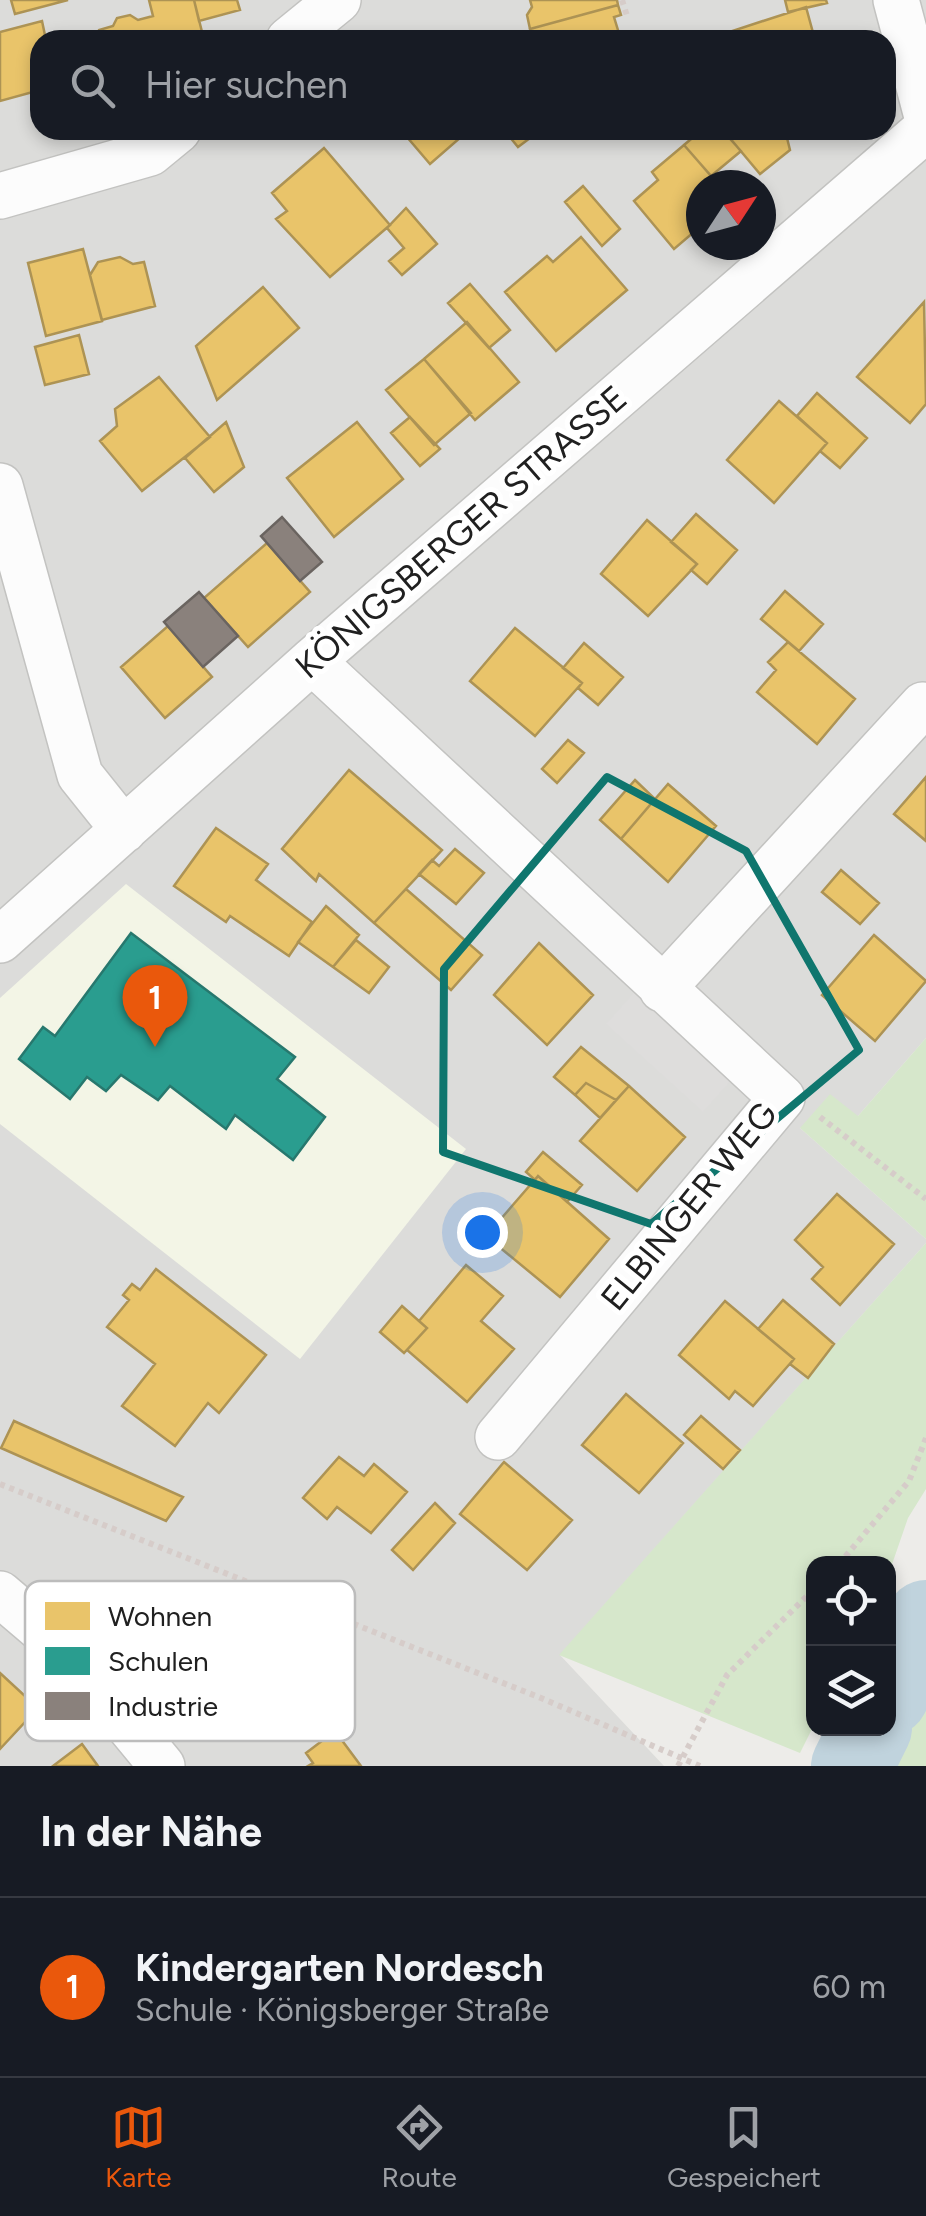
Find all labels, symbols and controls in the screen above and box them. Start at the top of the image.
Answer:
search box [30,30,896,140]
icon: search [65,58,120,113]
text: Hier suchen [145,62,348,108]
north arrow [686,170,776,260]
street label: KÖNIGSBERGER STRASSE [287,377,635,687]
pin: 1 [122,964,188,1047]
street label: ELBINGER WEG [592,1093,786,1319]
your location [457,1207,508,1258]
map controls [806,1556,896,1736]
button: locate [806,1556,896,1646]
legend [25,1581,355,1741]
text: Wohnen [108,1599,212,1633]
text: Schulen [108,1644,209,1678]
button: layers [806,1646,896,1736]
text: Industrie [108,1689,218,1723]
text: In der Nähe [40,1806,262,1857]
text: Kindergarten Nordesch [135,1945,544,1991]
text: 1 [66,1968,79,2006]
text: 60 m [812,1968,886,2006]
text: Schule · Königsberger Straße [135,1991,549,2029]
tab: Karte [105,2100,171,2194]
tab: Route [382,2100,457,2194]
tab: Gespeichert [667,2100,821,2194]

